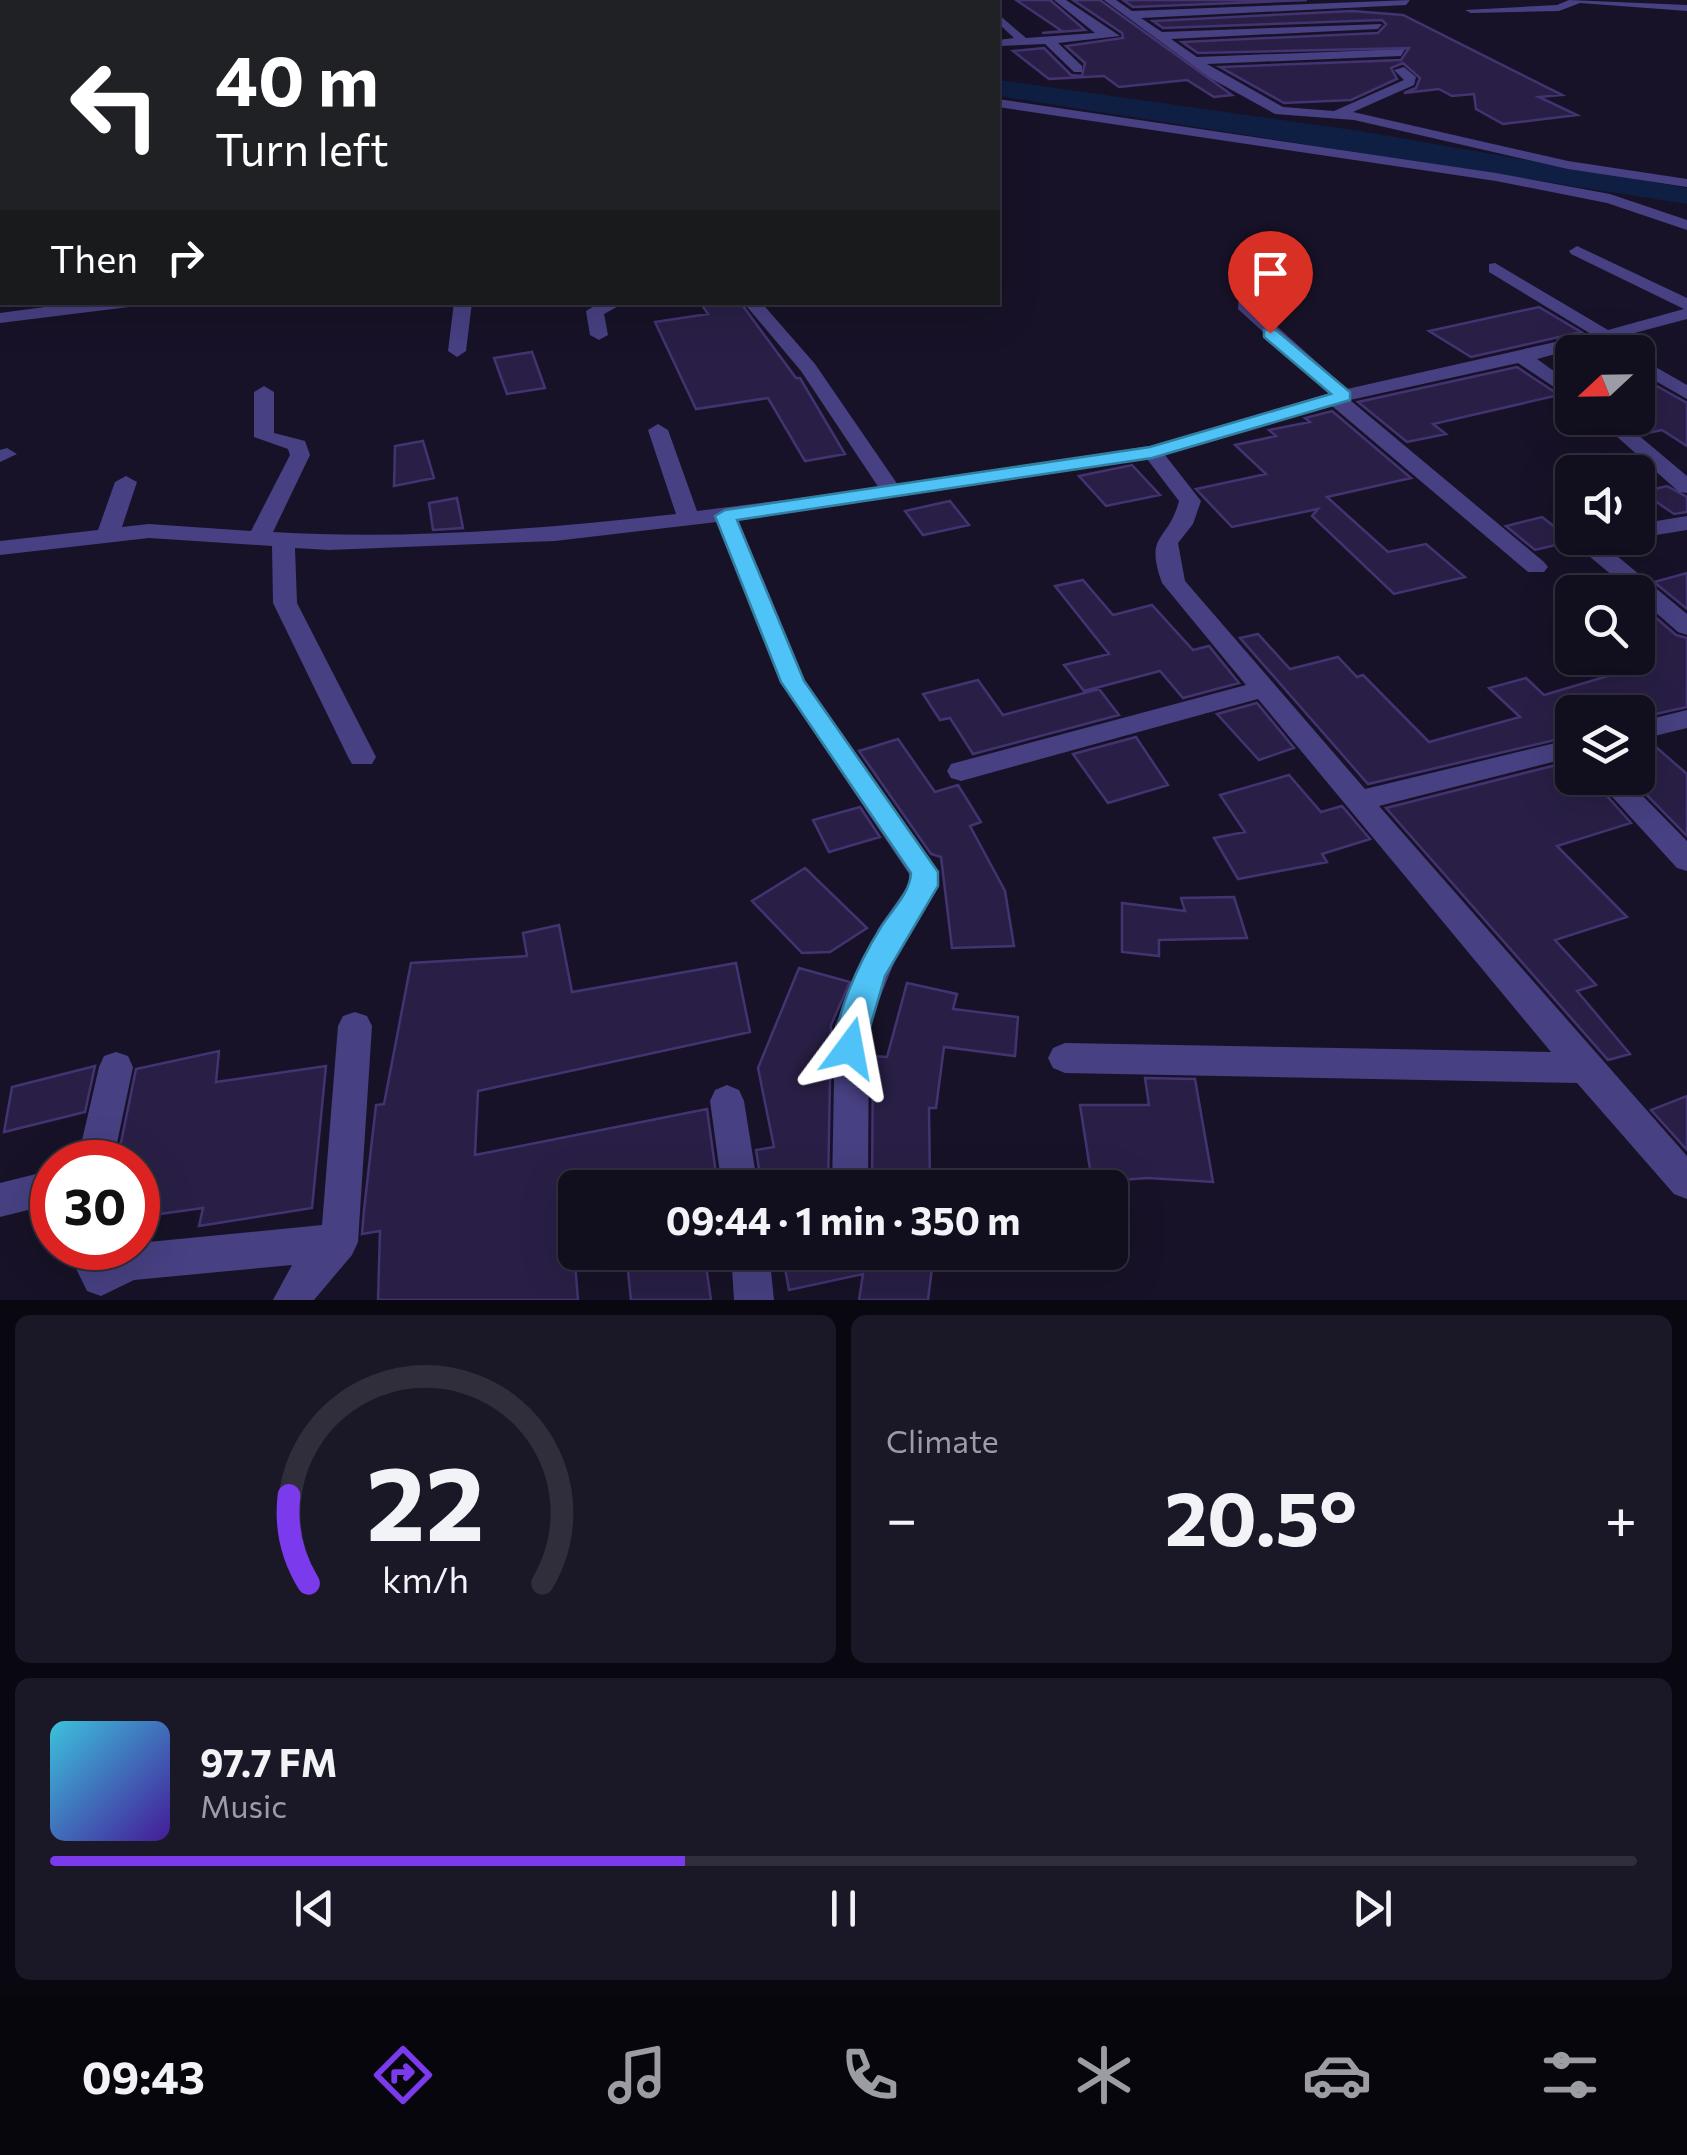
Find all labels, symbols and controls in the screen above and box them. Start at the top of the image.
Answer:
text: 40 m [215,35,379,120]
icon: left [50,40,180,170]
text: Turn left [215,120,389,175]
icon: right [158,230,213,285]
pin [1228,231,1313,334]
text: Then [50,234,138,281]
icon: arrive [1243,246,1298,301]
north arrow [1555,335,1655,435]
map controls [1555,335,1655,795]
button: sound [1555,455,1655,555]
button: search [1555,575,1655,675]
button: layers [1555,695,1655,795]
position arrow [798,996,902,1100]
speed limit sign: 30 [30,1140,160,1270]
text: 09:44 · 1 min · 350 m [666,1196,1020,1243]
text: Climate [886,1420,999,1460]
text: 22 [366,1435,485,1562]
text: 20.5° [1165,1470,1357,1561]
text: − [886,1483,917,1550]
text: + [1605,1483,1637,1550]
text: km/h [382,1557,469,1600]
text: 97.7 FM [200,1738,337,1785]
text: Music [200,1785,287,1825]
icon: previous [287,1881,342,1936]
icon: pause [816,1881,871,1936]
icon: next [1345,1881,1400,1936]
icon: directions [368,2040,438,2110]
icon: music [602,2040,672,2110]
icon: phone [835,2040,905,2110]
icon: climate [1069,2040,1139,2110]
icon: car [1302,2040,1372,2110]
icon: filters [1535,2040,1605,2110]
text: 09:43 [82,2048,205,2103]

